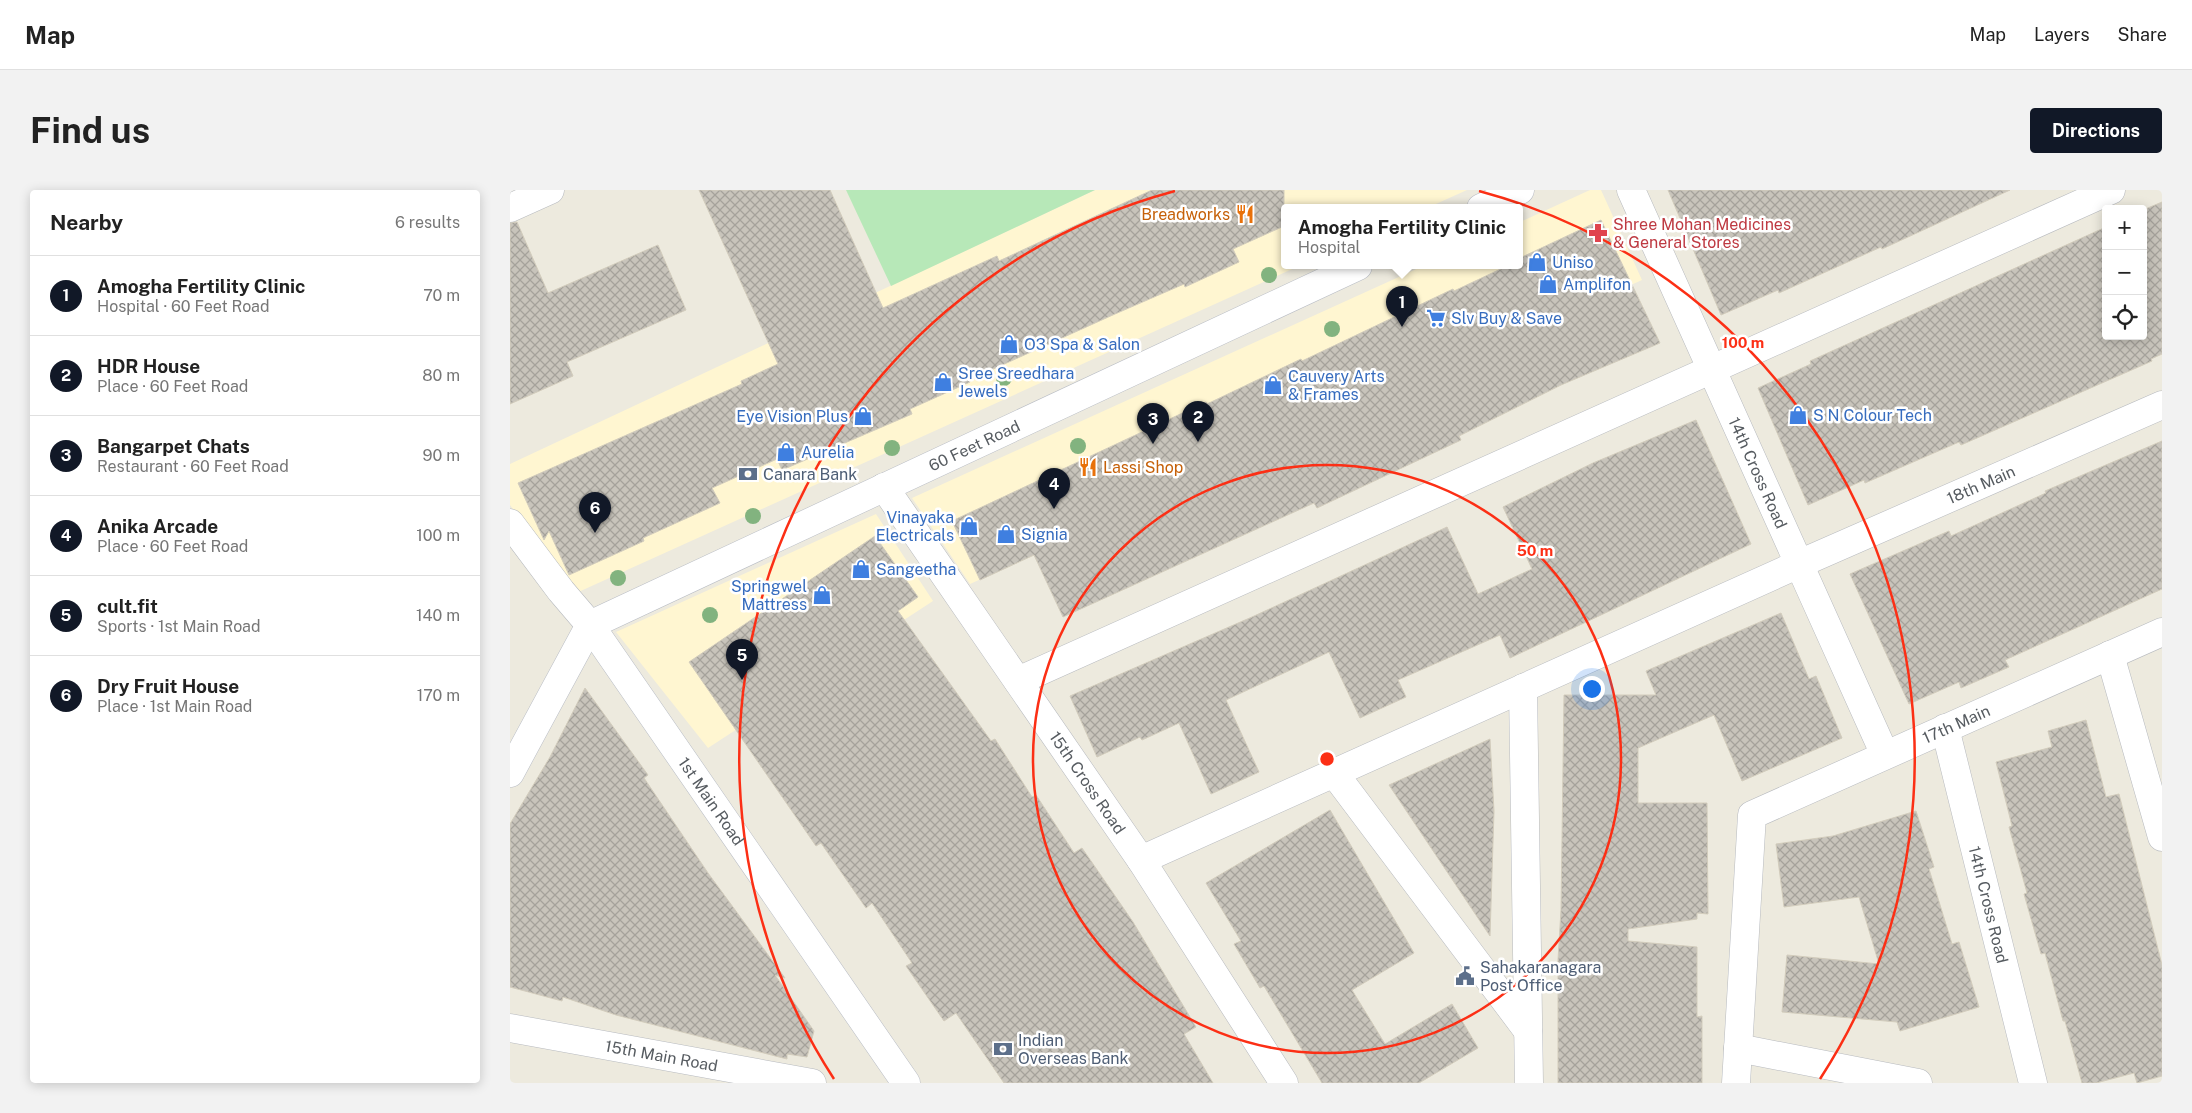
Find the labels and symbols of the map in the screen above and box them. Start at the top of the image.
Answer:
restaurant icon: Breadworks [1234,203,1256,225]
place label: Breadworks [1141,205,1230,224]
place label: Shree Mohan Medicines & General Stores [1613,215,1791,252]
pharmacy icon: Shree Mohan Medicines & General Stores [1587,222,1609,244]
shop icon: Uniso [1526,251,1548,273]
place label: Uniso [1552,253,1594,272]
shop icon: Amplifon [1537,273,1559,295]
place label: Amplifon [1563,275,1631,294]
pin: 1 [1386,286,1418,327]
supermarket icon: Slv Buy & Save [1425,307,1447,329]
place label: Slv Buy & Save [1451,309,1562,328]
shop icon: O3 Spa & Salon [998,333,1020,355]
text: 100 m [1722,334,1764,351]
place label: O3 Spa & Salon [1024,335,1140,354]
place label: Sree Sreedhara Jewels [958,364,1074,401]
place label: Cauvery Arts & Frames [1288,367,1385,404]
shop icon: Sree Sreedhara Jewels [932,371,954,393]
shop icon: Cauvery Arts & Frames [1262,374,1284,396]
pin: 2 [1182,401,1214,442]
pin: 3 [1137,403,1169,444]
shop icon: S N Colour Tech [1787,404,1809,426]
shop icon: Eye Vision Plus [852,405,874,427]
place label: S N Colour Tech [1813,406,1932,425]
place label: Eye Vision Plus [736,407,848,426]
street label: 14th Cross Road [1724,414,1791,532]
street label: 60 Feet Road [926,416,1023,475]
shop icon: Aurelia [775,441,797,463]
place label: Aurelia [801,443,854,462]
restaurant icon: Lassi Shop [1077,456,1099,478]
place label: Lassi Shop [1103,458,1183,477]
street label: 18th Main [1944,462,2018,508]
bank icon: Canara Bank [737,463,759,485]
place label: Canara Bank [763,465,857,484]
pin: 4 [1038,468,1070,509]
pin: 6 [579,492,611,533]
place label: Vinayaka Electricals [876,508,954,545]
shop icon: Vinayaka Electricals [958,515,980,537]
shop icon: Signia [995,523,1017,545]
place label: Signia [1021,525,1068,544]
text: 50 m [1517,542,1553,559]
shop icon: Sangeetha [850,558,872,580]
place label: Sangeetha [876,560,956,579]
place label: Springwel Mattress [731,577,807,614]
shop icon: Springwel Mattress [811,584,833,606]
pin: 5 [726,639,758,680]
your location [1579,676,1605,702]
street label: 17th Main [1920,701,1993,748]
street label: 15th Cross Road [1045,728,1129,838]
centre of rings [1318,750,1336,768]
street label: 1st Main Road [674,754,748,849]
street label: 14th Cross Road [1965,844,2012,965]
place label: Sahakaranagara Post Office [1480,958,1601,995]
public building icon: Sahakaranagara Post Office [1454,965,1476,987]
place label: Indian Overseas Bank [1018,1031,1128,1068]
street label: 15th Main Road [604,1037,719,1076]
bank icon: Indian Overseas Bank [992,1038,1014,1060]

